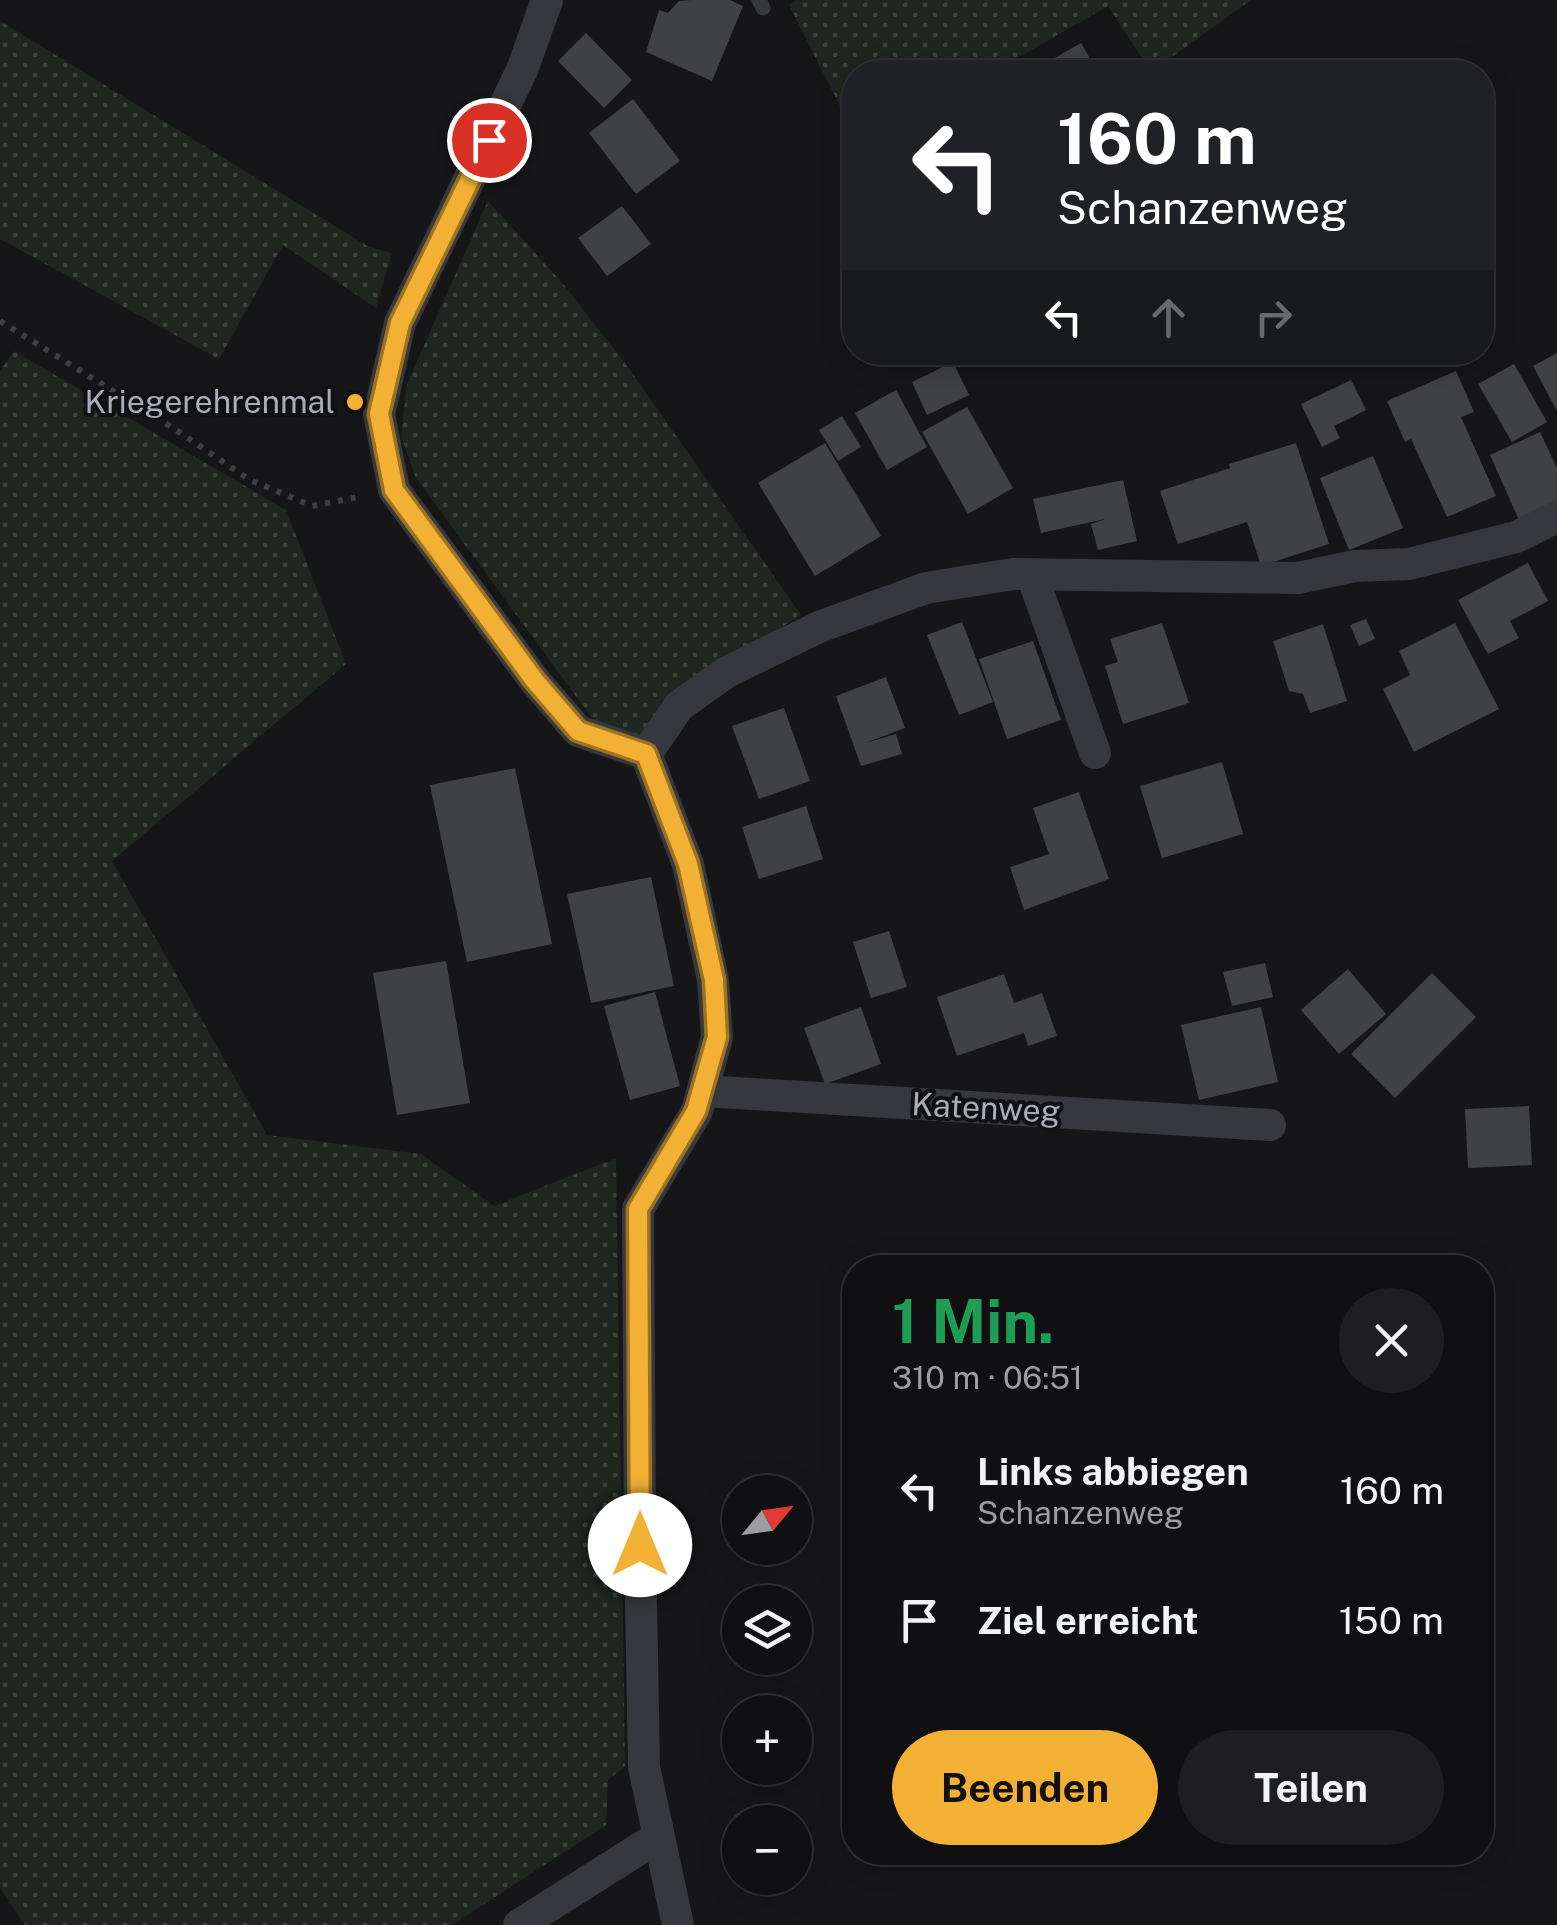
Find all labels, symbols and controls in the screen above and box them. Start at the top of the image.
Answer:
text: 160 m [1057,97,1257,180]
pin [447,98,532,183]
icon: left [892,100,1022,230]
icon: arrive [462,113,517,168]
text: Schanzenweg [1057,181,1348,234]
icon: left [1036,290,1091,345]
icon: ahead [1141,290,1196,345]
icon: right [1246,290,1301,345]
place label: Kriegerehrenmal [85,383,335,420]
marker: Kriegerehrenmal [344,391,366,413]
street label: Katenweg [911,1085,1062,1130]
text: 1 Min. [892,1286,1054,1357]
button: close [1339,1288,1444,1393]
text: 310 m · 06:51 [892,1359,1083,1396]
text: Links abbiegen [977,1449,1249,1494]
icon: left [892,1463,947,1518]
text: 160 m [1340,1468,1444,1513]
north arrow [722,1475,812,1565]
map controls [722,1475,812,1895]
position arrow [588,1493,692,1597]
text: Schanzenweg [977,1494,1184,1531]
button: layers [722,1585,812,1675]
icon: arrive [892,1593,947,1648]
text: Ziel erreicht [977,1598,1199,1643]
text: 150 m [1339,1598,1444,1643]
button: + [722,1695,812,1785]
button: Beenden [892,1730,1158,1845]
button: Teilen [1178,1730,1444,1845]
button: − [722,1805,812,1895]

